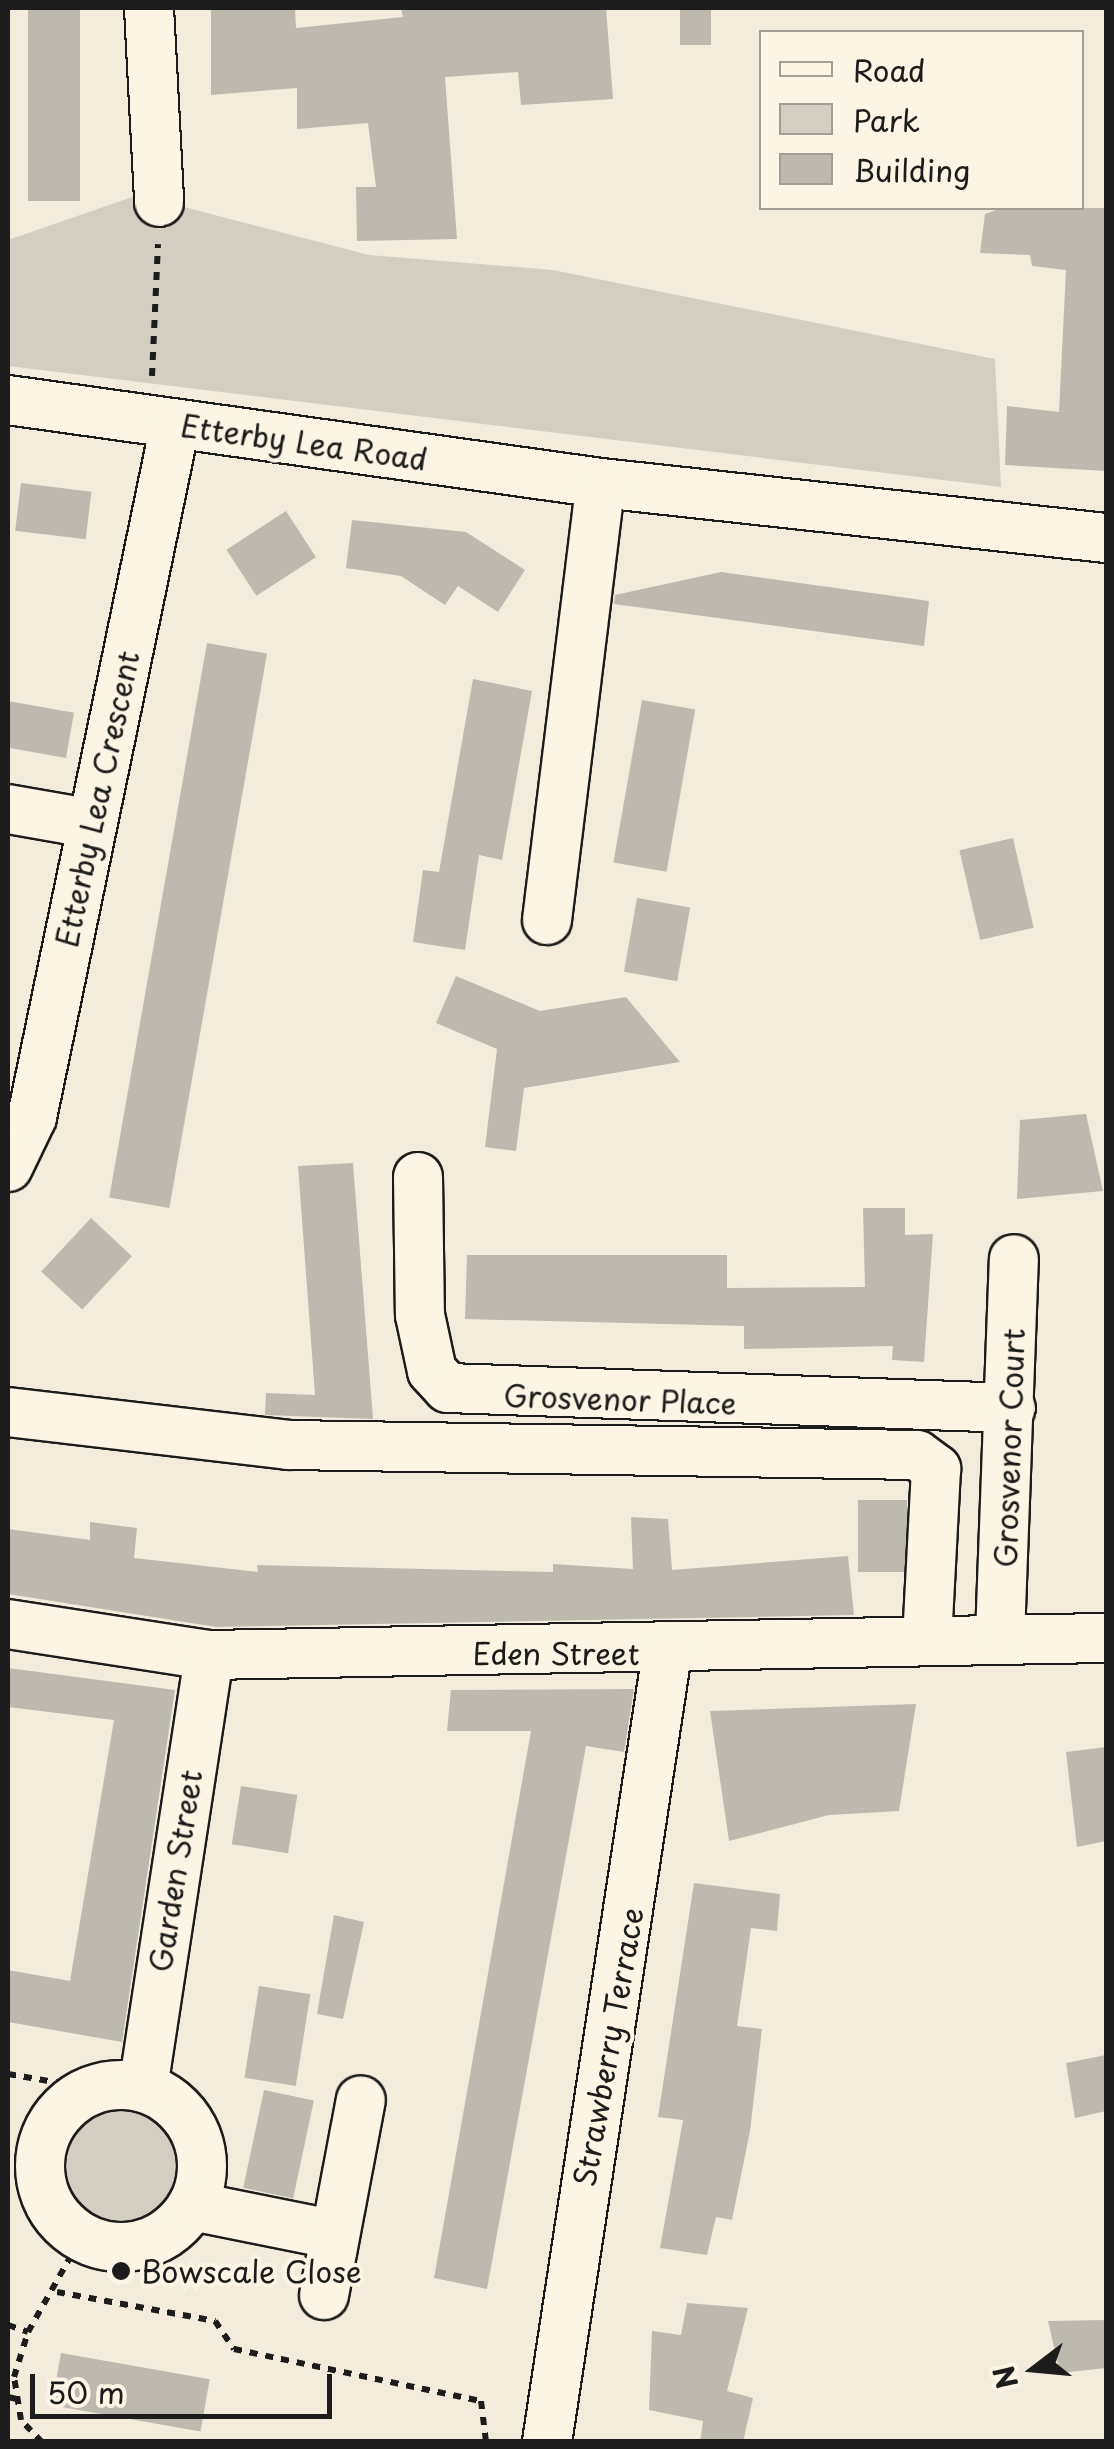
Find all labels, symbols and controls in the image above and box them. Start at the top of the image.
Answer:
legend [759,30,1084,210]
text: Road [853,47,926,92]
text: Park [853,97,920,142]
text: Building [853,147,970,192]
street label: Etterby Lea Road [177,407,431,477]
street label: Etterby Lea Crescent [48,646,146,952]
street label: Grosvenor Court [987,1327,1031,1569]
street label: Grosvenor Place [502,1377,738,1421]
street label: Eden Street [472,1635,640,1671]
street label: Garden Street [141,1767,209,1975]
street label: Strawberry Terrace [566,1905,650,2189]
place label: Bowscale Close [141,2253,363,2289]
marker: Bowscale Close [110,2260,132,2282]
north arrow [984,2319,1084,2419]
scale bar [35,2354,338,2416]
text: N [981,2361,1028,2394]
text: 50 m [47,2369,125,2414]

